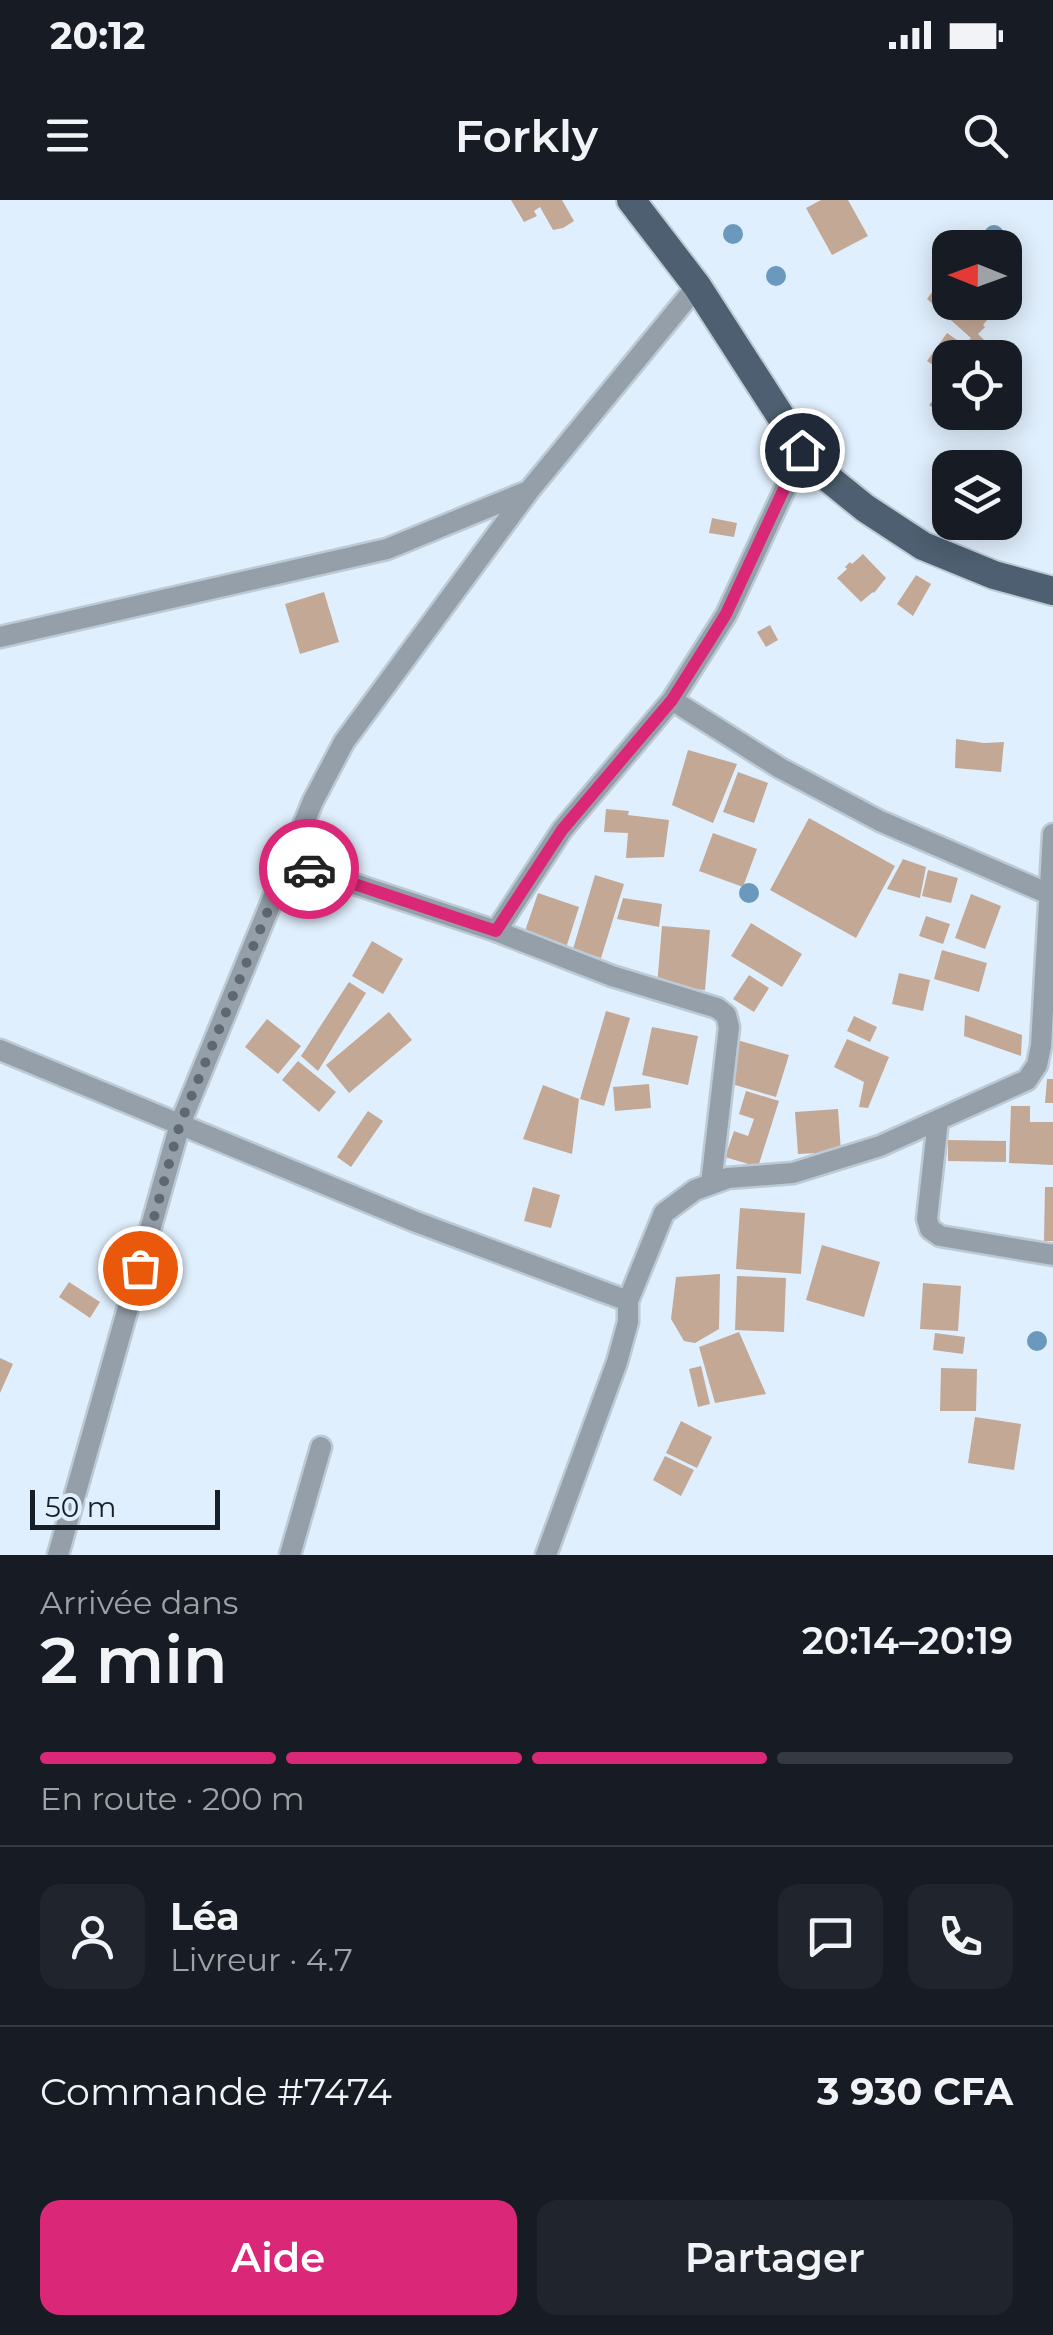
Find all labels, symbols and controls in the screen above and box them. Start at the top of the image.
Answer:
text: 20:12 [50,12,146,59]
icon: menu [40,108,95,163]
text: Forkly [455,108,598,163]
icon: search [958,108,1013,163]
north arrow [932,230,1022,320]
map controls [932,230,1022,540]
button: locate [932,340,1022,430]
pin [760,408,845,493]
icon: home [775,423,830,478]
button: layers [932,450,1022,540]
courier [259,819,359,919]
icon: car [282,842,337,897]
pin [98,1226,183,1311]
icon: bag [113,1241,168,1296]
scale bar [30,1485,220,1530]
text: 50 m [45,1490,116,1524]
text: Arrivée dans [40,1583,238,1622]
text: 20:14–20:19 [802,1617,1013,1664]
text: 2 min [40,1620,228,1699]
text: En route · 200 m [40,1779,305,1818]
button: person [40,1884,145,1989]
button: chat [778,1884,883,1989]
button: phone [908,1884,1013,1989]
text: Léa [170,1893,240,1940]
text: Livreur · 4.7 [170,1940,353,1979]
text: Commande #7474 [40,2068,392,2115]
text: 3 930 CFA [817,2068,1013,2115]
button: Aide [40,2200,517,2315]
button: Partager [537,2200,1013,2315]

